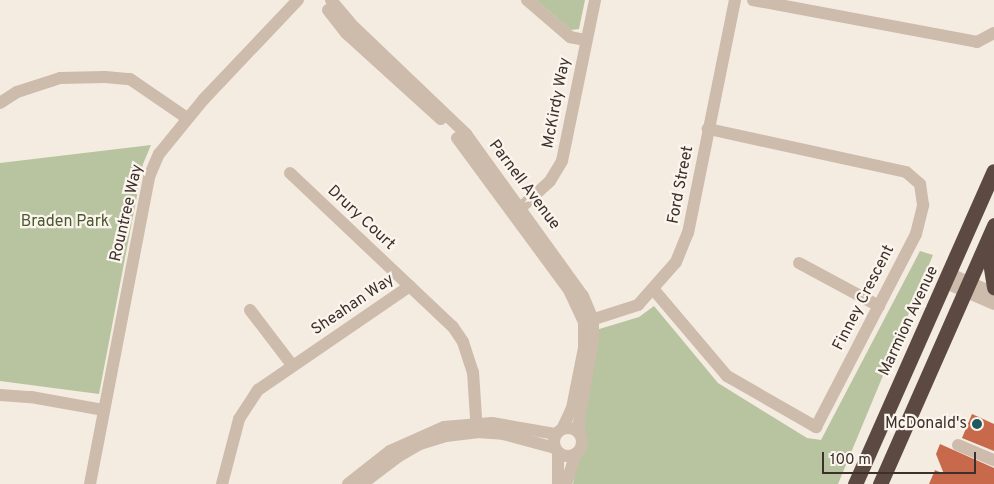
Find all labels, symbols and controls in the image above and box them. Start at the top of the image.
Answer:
street label: McKirdy Way [539,56,575,150]
street label: Parnell Avenue [484,136,564,234]
street label: Ford Street [664,144,698,226]
street label: Rountree Way [106,162,148,264]
street label: Drury Court [323,182,399,254]
park label: Braden Park [21,212,109,232]
street label: Finney Crescent [829,242,899,354]
street label: Marmion Avenue [875,263,943,379]
street label: Sheahan Way [308,270,398,340]
place label: McDonald's [885,414,967,434]
marker: McDonald's [971,418,983,430]
scale bar [824,442,978,474]
text: 100 m [830,451,871,470]

